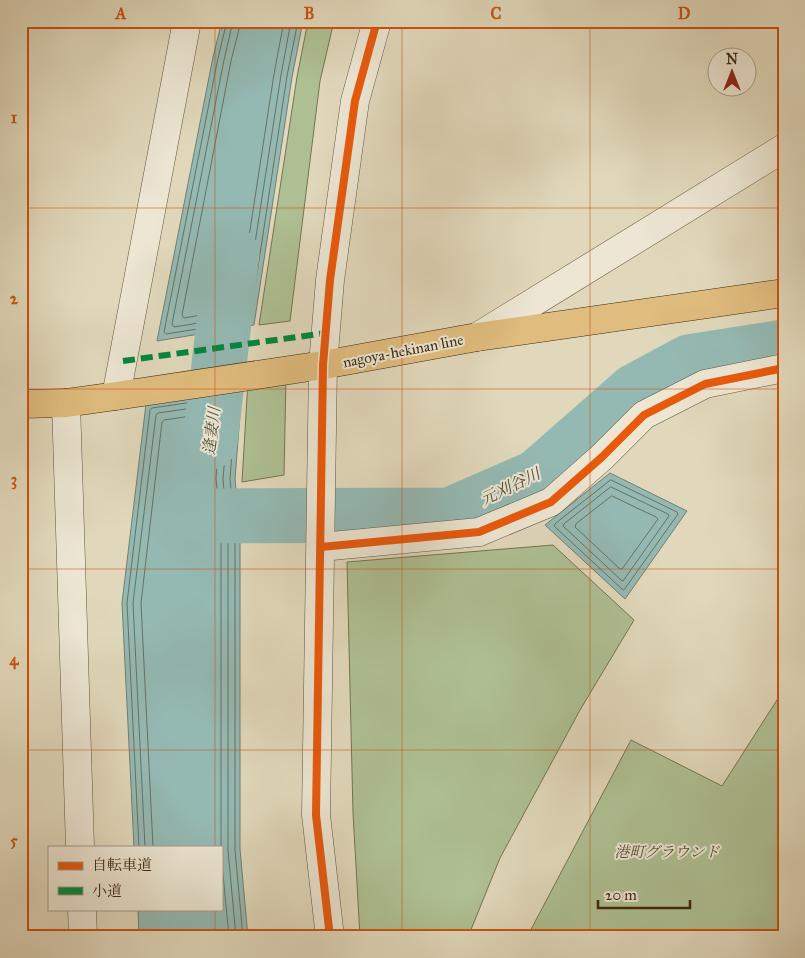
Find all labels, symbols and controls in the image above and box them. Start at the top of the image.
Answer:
text: A [115,4,127,23]
text: B [304,4,314,23]
text: C [491,4,502,23]
text: D [678,4,691,23]
north arrow [708,48,758,98]
text: N [726,51,738,68]
text: 1 [11,108,18,127]
text: 2 [10,289,19,308]
street label: nagoya-hekinan line [341,330,465,372]
water label: 逢妻川 [199,404,224,456]
water label: 元刈谷川 [477,463,545,509]
text: 3 [11,470,17,490]
text: 4 [10,650,20,670]
text: 5 [10,831,18,850]
park label: 港町グラウンド [614,843,720,861]
legend [48,846,222,910]
text: 自転車道 [92,856,152,874]
scale bar [598,878,690,910]
text: 小道 [92,882,122,900]
text: 20 m [605,886,637,904]

